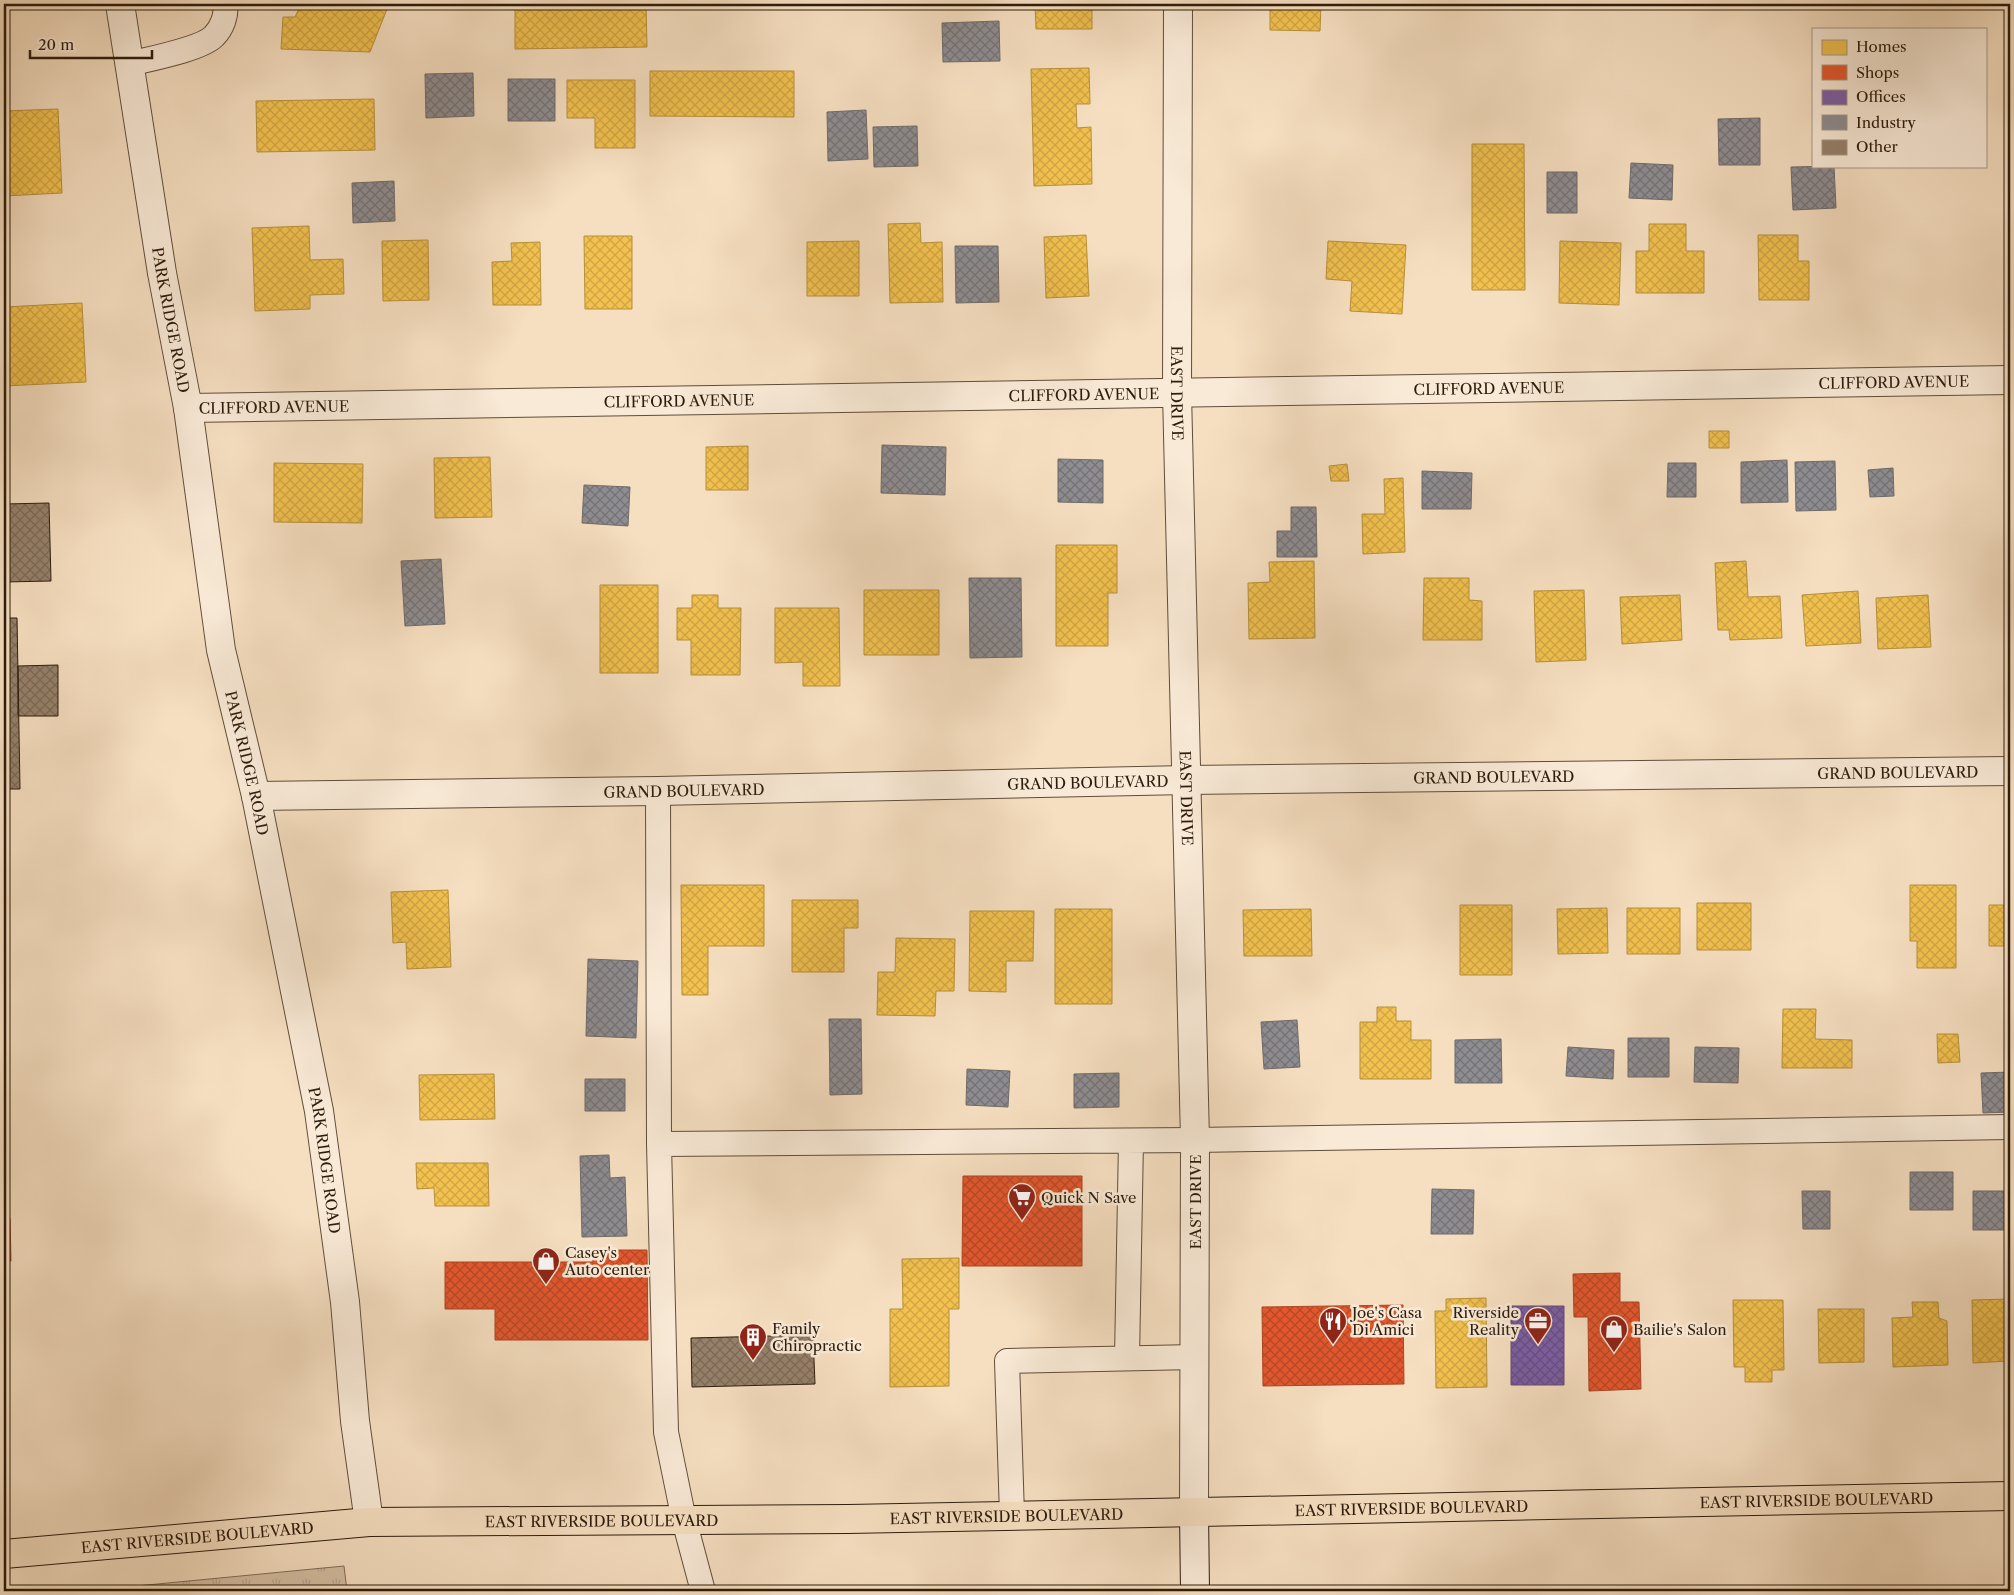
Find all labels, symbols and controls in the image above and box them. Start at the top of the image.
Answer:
scale bar [30,28,152,60]
legend [1812,28,1986,168]
text: 20 m [38,35,74,54]
text: Homes [1856,37,1907,56]
text: Shops [1856,63,1899,82]
text: Offices [1856,87,1906,106]
text: Industry [1856,113,1916,132]
text: Other [1856,137,1899,156]
street label: PARK RIDGE ROAD [149,246,194,394]
street label: EAST DRIVE [1167,345,1188,441]
street label: CLIFFORD AVENUE [1818,371,1969,392]
street label: CLIFFORD AVENUE [1413,377,1564,399]
street label: CLIFFORD AVENUE [1008,384,1159,405]
street label: CLIFFORD AVENUE [603,390,754,411]
street label: CLIFFORD AVENUE [198,396,350,417]
street label: PARK RIDGE ROAD [222,689,273,837]
street label: EAST DRIVE [1176,750,1197,846]
street label: GRAND BOULEVARD [1817,762,1979,783]
street label: GRAND BOULEVARD [1413,766,1575,787]
street label: GRAND BOULEVARD [1007,771,1169,793]
street label: GRAND BOULEVARD [603,779,765,801]
street label: PARK RIDGE ROAD [305,1085,345,1235]
street label: EAST DRIVE [1186,1154,1205,1250]
supermarket icon: Quick N Save [1007,1182,1037,1221]
place label: Quick N Save [1041,1188,1136,1207]
place label: Casey's Auto center [564,1243,650,1279]
shop icon: Casey's Auto center [531,1246,561,1285]
place label: Joe's Casa Di Amici [1350,1303,1422,1339]
place label: Riverside Reality [1453,1303,1520,1339]
restaurant icon: Joe's Casa Di Amici [1318,1306,1348,1345]
office icon: Riverside Reality [1523,1306,1553,1345]
shop icon: Bailie's Salon [1599,1314,1629,1353]
place label: Family Chiropractic [772,1319,862,1355]
place label: Bailie's Salon [1633,1320,1727,1339]
building icon: Family Chiropractic [738,1322,768,1361]
street label: EAST RIVERSIDE BOULEVARD [1699,1488,1933,1512]
street label: EAST RIVERSIDE BOULEVARD [1294,1496,1528,1520]
street label: EAST RIVERSIDE BOULEVARD [890,1504,1124,1528]
street label: EAST RIVERSIDE BOULEVARD [485,1510,718,1531]
street label: EAST RIVERSIDE BOULEVARD [80,1517,314,1557]

